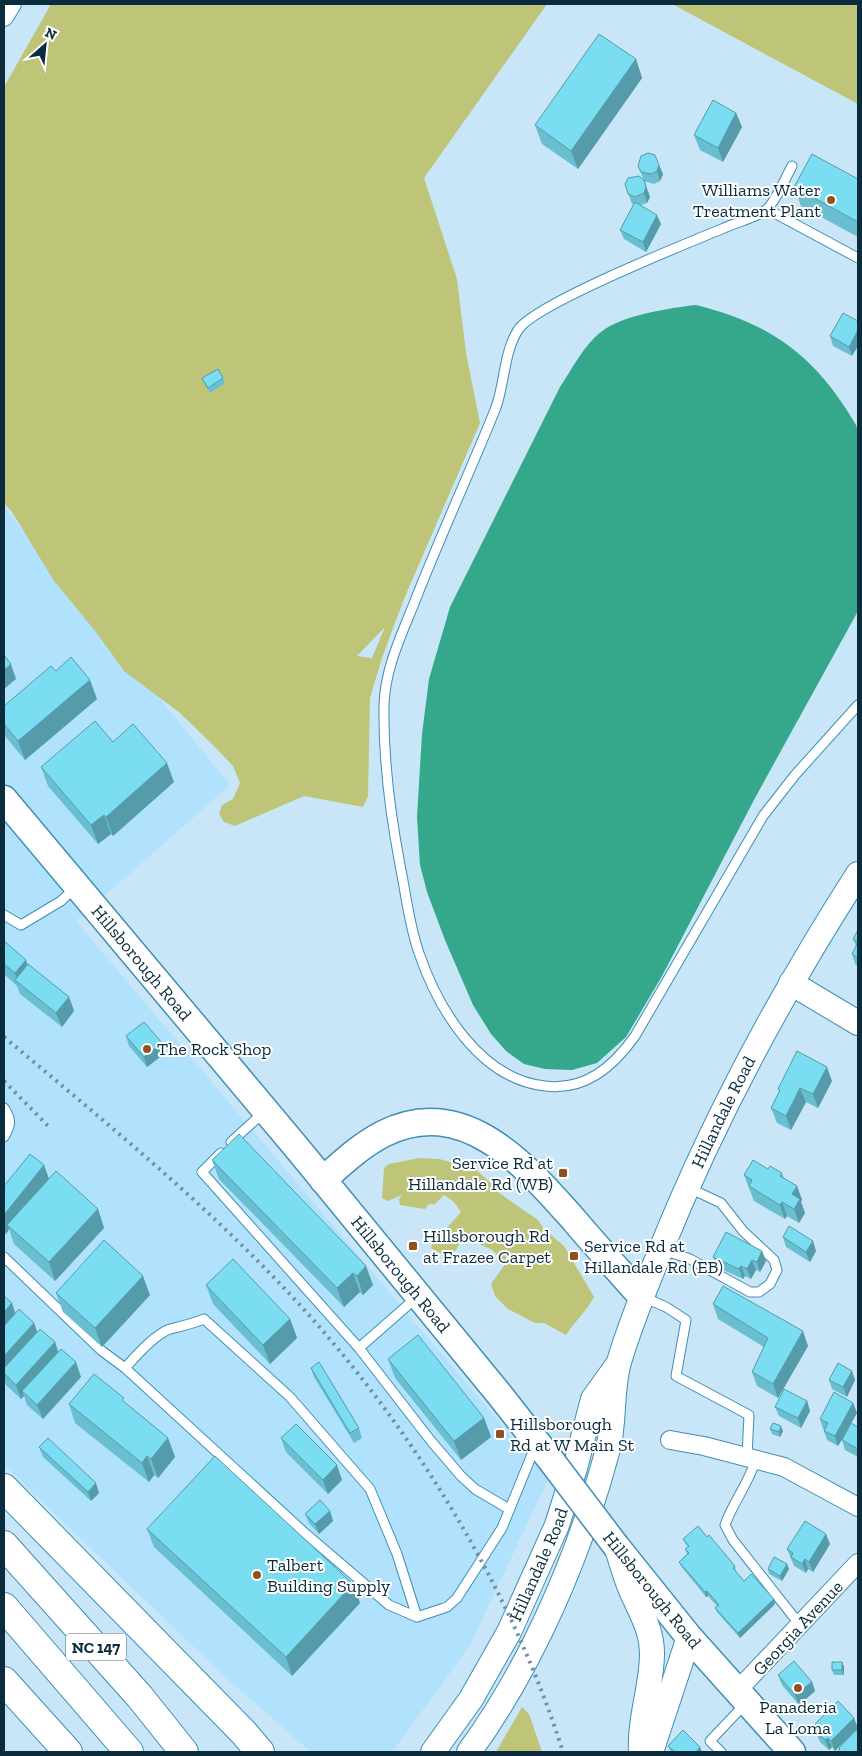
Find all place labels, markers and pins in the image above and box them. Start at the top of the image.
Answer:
place label: Williams Water Treatment Plant [693,179,821,222]
marker: Williams Water Treatment Plant [825,194,837,206]
place label: The Rock Shop [157,1038,272,1060]
marker: The Rock Shop [141,1043,153,1055]
place label: Service Rd at Hillandale Rd (WB) [408,1152,553,1195]
marker: Service Rd at Hillandale Rd (WB) [557,1167,569,1179]
place label: Hillsborough Rd at Frazee Carpet [423,1225,551,1268]
place label: Service Rd at Hillandale Rd (EB) [584,1235,723,1278]
marker: Hillsborough Rd at Frazee Carpet [407,1240,419,1252]
marker: Service Rd at Hillandale Rd (EB) [568,1250,580,1262]
place label: Hillsborough Rd at W Main St [510,1413,635,1456]
marker: Hillsborough Rd at W Main St [494,1428,506,1440]
place label: Talbert Building Supply [267,1554,391,1597]
marker: Talbert Building Supply [251,1569,263,1581]
marker: Panaderia La Loma [792,1682,804,1694]
place label: Panaderia La Loma [759,1696,837,1739]

